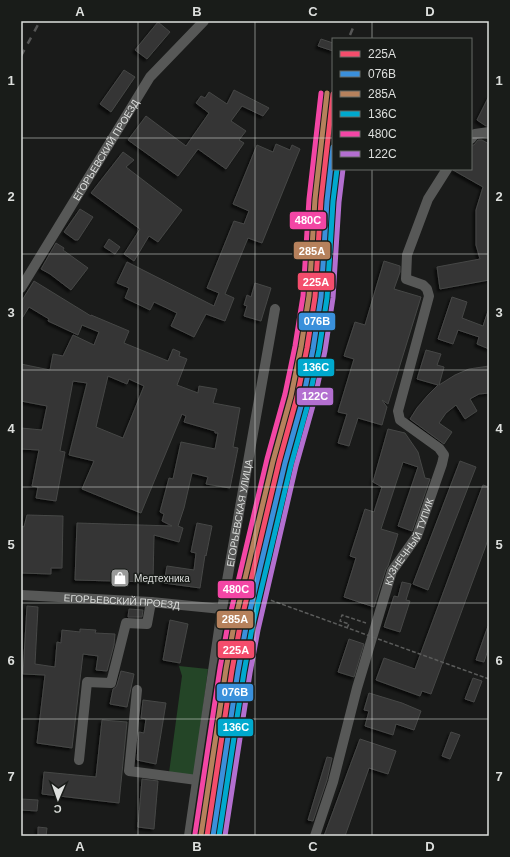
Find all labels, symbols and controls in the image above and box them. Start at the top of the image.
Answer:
text: A [75,4,85,19]
text: B [192,4,202,19]
text: C [308,4,318,19]
text: D [425,4,435,19]
legend [332,38,472,170]
text: 225А [368,47,396,61]
text: 076В [368,67,396,81]
text: 1 [7,73,15,88]
text: 1 [495,73,503,88]
text: 285А [368,87,396,101]
street label: ЕГОРЬЕВСКИЙ ПРОЕЗД [71,97,141,203]
text: 136С [368,107,397,121]
text: 480С [368,127,397,141]
text: 122С [368,147,397,161]
text: 2 [7,189,15,204]
text: 2 [495,189,503,204]
line badge: 480С [289,211,327,230]
text: 480С [295,214,321,226]
line badge: 285А [293,241,331,260]
text: 285А [299,245,325,257]
line badge: 225А [297,272,335,291]
text: 225А [303,276,329,288]
text: 3 [7,305,15,320]
text: 3 [495,305,503,320]
line badge: 076В [298,312,336,331]
text: 076В [304,315,330,327]
line badge: 136С [297,358,335,377]
text: 136С [303,361,329,373]
line badge: 122С [296,387,334,406]
text: 122С [302,390,328,402]
text: 4 [7,421,15,436]
text: 4 [495,421,503,436]
street label: ЕГОРЬЕВСКАЯ УЛИЦА [225,458,254,568]
street label: КУЗНЕЧНЫЙ ТУПИК [383,497,436,587]
text: 5 [7,537,15,552]
text: 5 [495,537,503,552]
shop icon: Медтехника [109,567,131,589]
place label: Медтехника [134,573,190,584]
line badge: 480С [217,580,255,599]
text: 480С [223,583,249,595]
street label: ЕГОРЬЕВСКИЙ ПРОЕЗД [63,592,181,611]
line badge: 285А [216,610,254,629]
text: 285А [222,613,248,625]
line badge: 225А [217,640,255,659]
text: 225А [223,644,249,656]
text: 6 [7,653,15,668]
text: 6 [495,653,503,668]
line badge: 076В [216,683,254,702]
text: 076В [222,686,248,698]
line badge: 136С [217,718,254,737]
text: 136С [223,721,249,733]
text: 7 [7,769,15,784]
text: 7 [495,769,503,784]
north arrow [38,779,78,819]
text: С [53,803,62,815]
text: A [75,839,85,854]
text: B [192,839,202,854]
text: C [308,839,318,854]
text: D [425,839,435,854]

